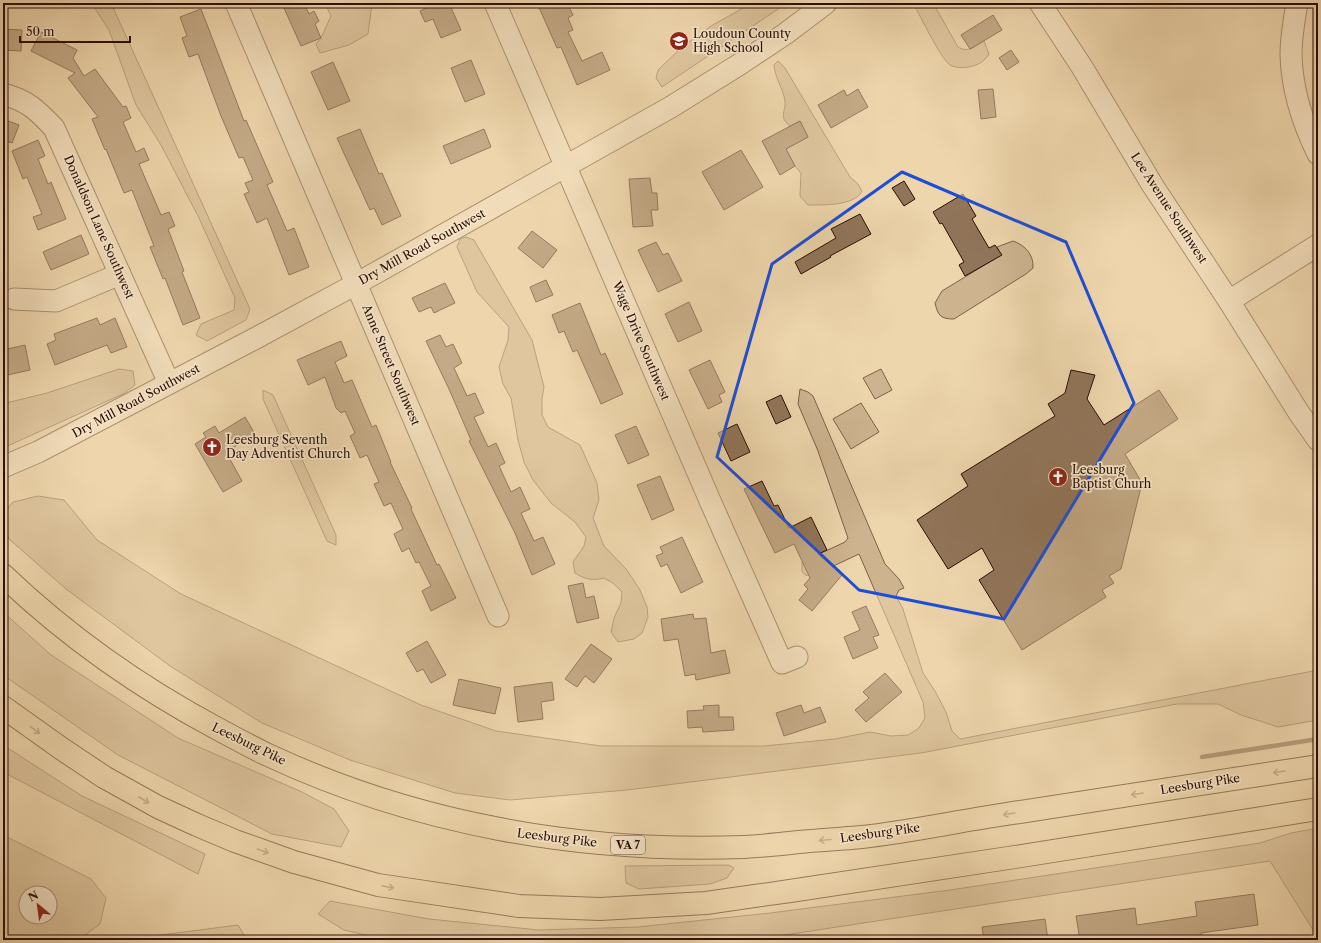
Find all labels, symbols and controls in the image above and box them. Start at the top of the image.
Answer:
scale bar [20,18,130,44]
text: 50 m [26,24,55,39]
place label: Loudoun County High School [693,26,791,55]
school or university icon: Loudoun County High School [668,30,690,52]
street label: Lee Avenue Southwest [1128,150,1211,267]
street label: Donaldson Lane Southwest [61,153,138,302]
street label: Dry Mill Road Southwest [356,205,488,288]
street label: Wage Drive Southwest [609,278,674,403]
street label: Anne Street Southwest [359,301,424,428]
street label: Dry Mill Road Southwest [69,360,203,441]
place label: Leesburg Seventh Day Adventist Church [226,432,351,461]
church icon: Leesburg Seventh Day Adventist Church [201,436,223,458]
place label: Leesburg Baptist Churh [1072,462,1152,491]
church icon: Leesburg Baptist Churh [1047,466,1069,488]
street label: Leesburg Pike [210,719,289,768]
one-way arrow [29,726,40,734]
one-way arrow [1273,768,1286,776]
street label: Leesburg Pike [1159,770,1241,797]
one-way arrow [1131,790,1144,798]
one-way arrow [138,796,150,804]
one-way arrow [1003,810,1016,818]
street label: Leesburg Pike [839,819,921,846]
street label: Leesburg Pike [516,825,598,850]
road number: VA 7 [611,836,645,854]
one-way arrow [819,836,832,844]
one-way arrow [257,848,270,855]
one-way arrow [381,883,394,891]
north arrow [18,885,58,925]
text: N [26,888,41,905]

